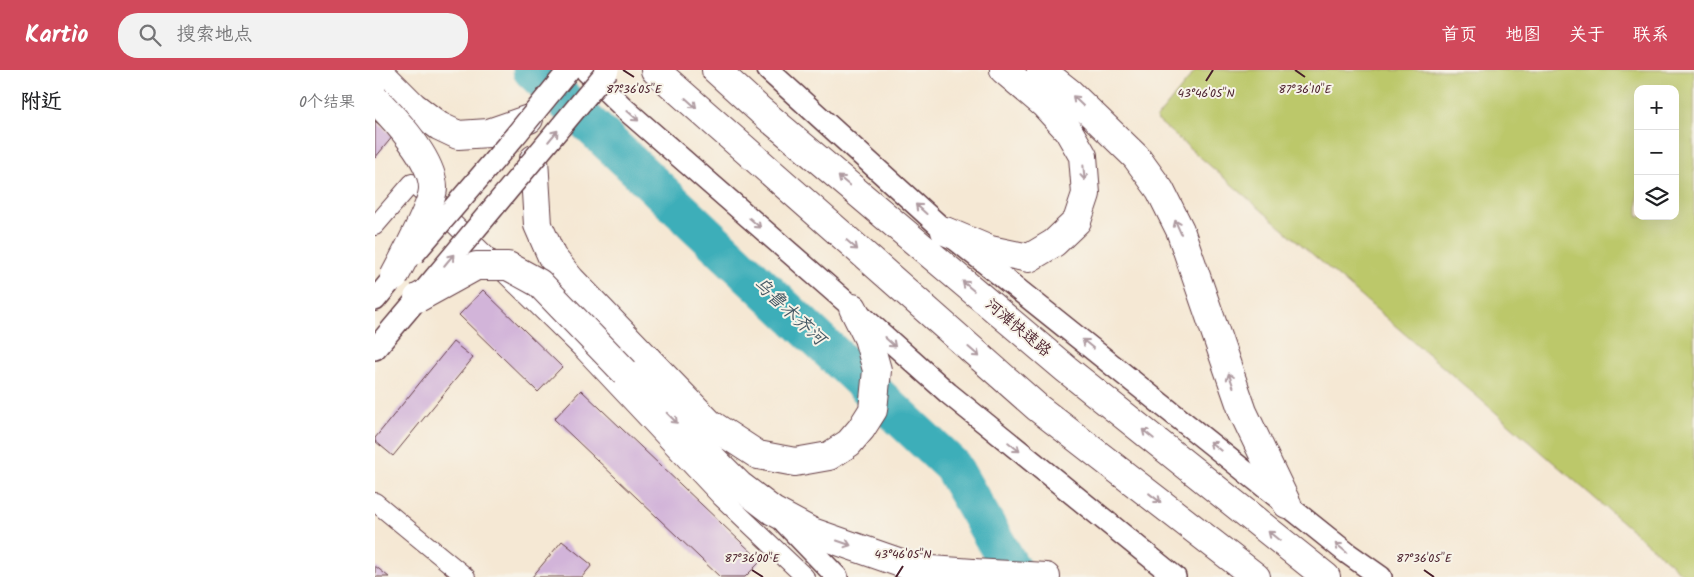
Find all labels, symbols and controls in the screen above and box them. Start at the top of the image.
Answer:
search box [118,13,468,58]
text: Kartio [25,16,88,55]
text: 搜索地点 [176,20,252,50]
icon: search [136,21,164,49]
text: 首页 [1441,21,1477,50]
text: 地图 [1505,21,1541,50]
text: 关于 [1569,21,1605,50]
text: 联系 [1633,21,1669,50]
text: 87°36'05"E [606,80,663,99]
text: 87°36'10"E [1279,80,1332,99]
text: 43°46'05"N [1177,84,1235,103]
map controls [1634,85,1679,220]
button: + [1634,85,1679,130]
text: 附近 [20,86,62,119]
text: 0个结果 [299,90,355,115]
one-way arrow [1072,94,1084,107]
one-way arrow [684,97,697,108]
one-way arrow [626,110,639,122]
one-way arrow [548,129,559,142]
button: − [1634,130,1679,175]
one-way arrow [1079,165,1089,181]
one-way arrow [838,175,851,187]
button: layers [1634,175,1679,220]
one-way arrow [915,203,928,215]
one-way arrow [748,217,761,228]
one-way arrow [1172,220,1182,235]
one-way arrow [845,239,858,250]
one-way arrow [443,254,455,267]
water label: 乌鲁木齐河 [746,271,834,355]
one-way arrow [962,280,975,292]
street label: 河滩快速路 [979,293,1057,363]
one-way arrow [884,336,897,348]
one-way arrow [1082,339,1095,350]
one-way arrow [968,346,981,358]
one-way arrow [1226,372,1236,388]
one-way arrow [666,412,678,425]
one-way arrow [1141,428,1154,439]
one-way arrow [1007,441,1020,452]
one-way arrow [1209,441,1222,452]
one-way arrow [1148,493,1161,504]
one-way arrow [1268,530,1281,541]
one-way arrow [835,539,851,548]
one-way arrow [1335,543,1348,554]
text: 43°46'05"N [874,545,932,564]
text: 87°36'00"E [724,549,781,568]
text: 87°36'05"E [1396,549,1453,568]

